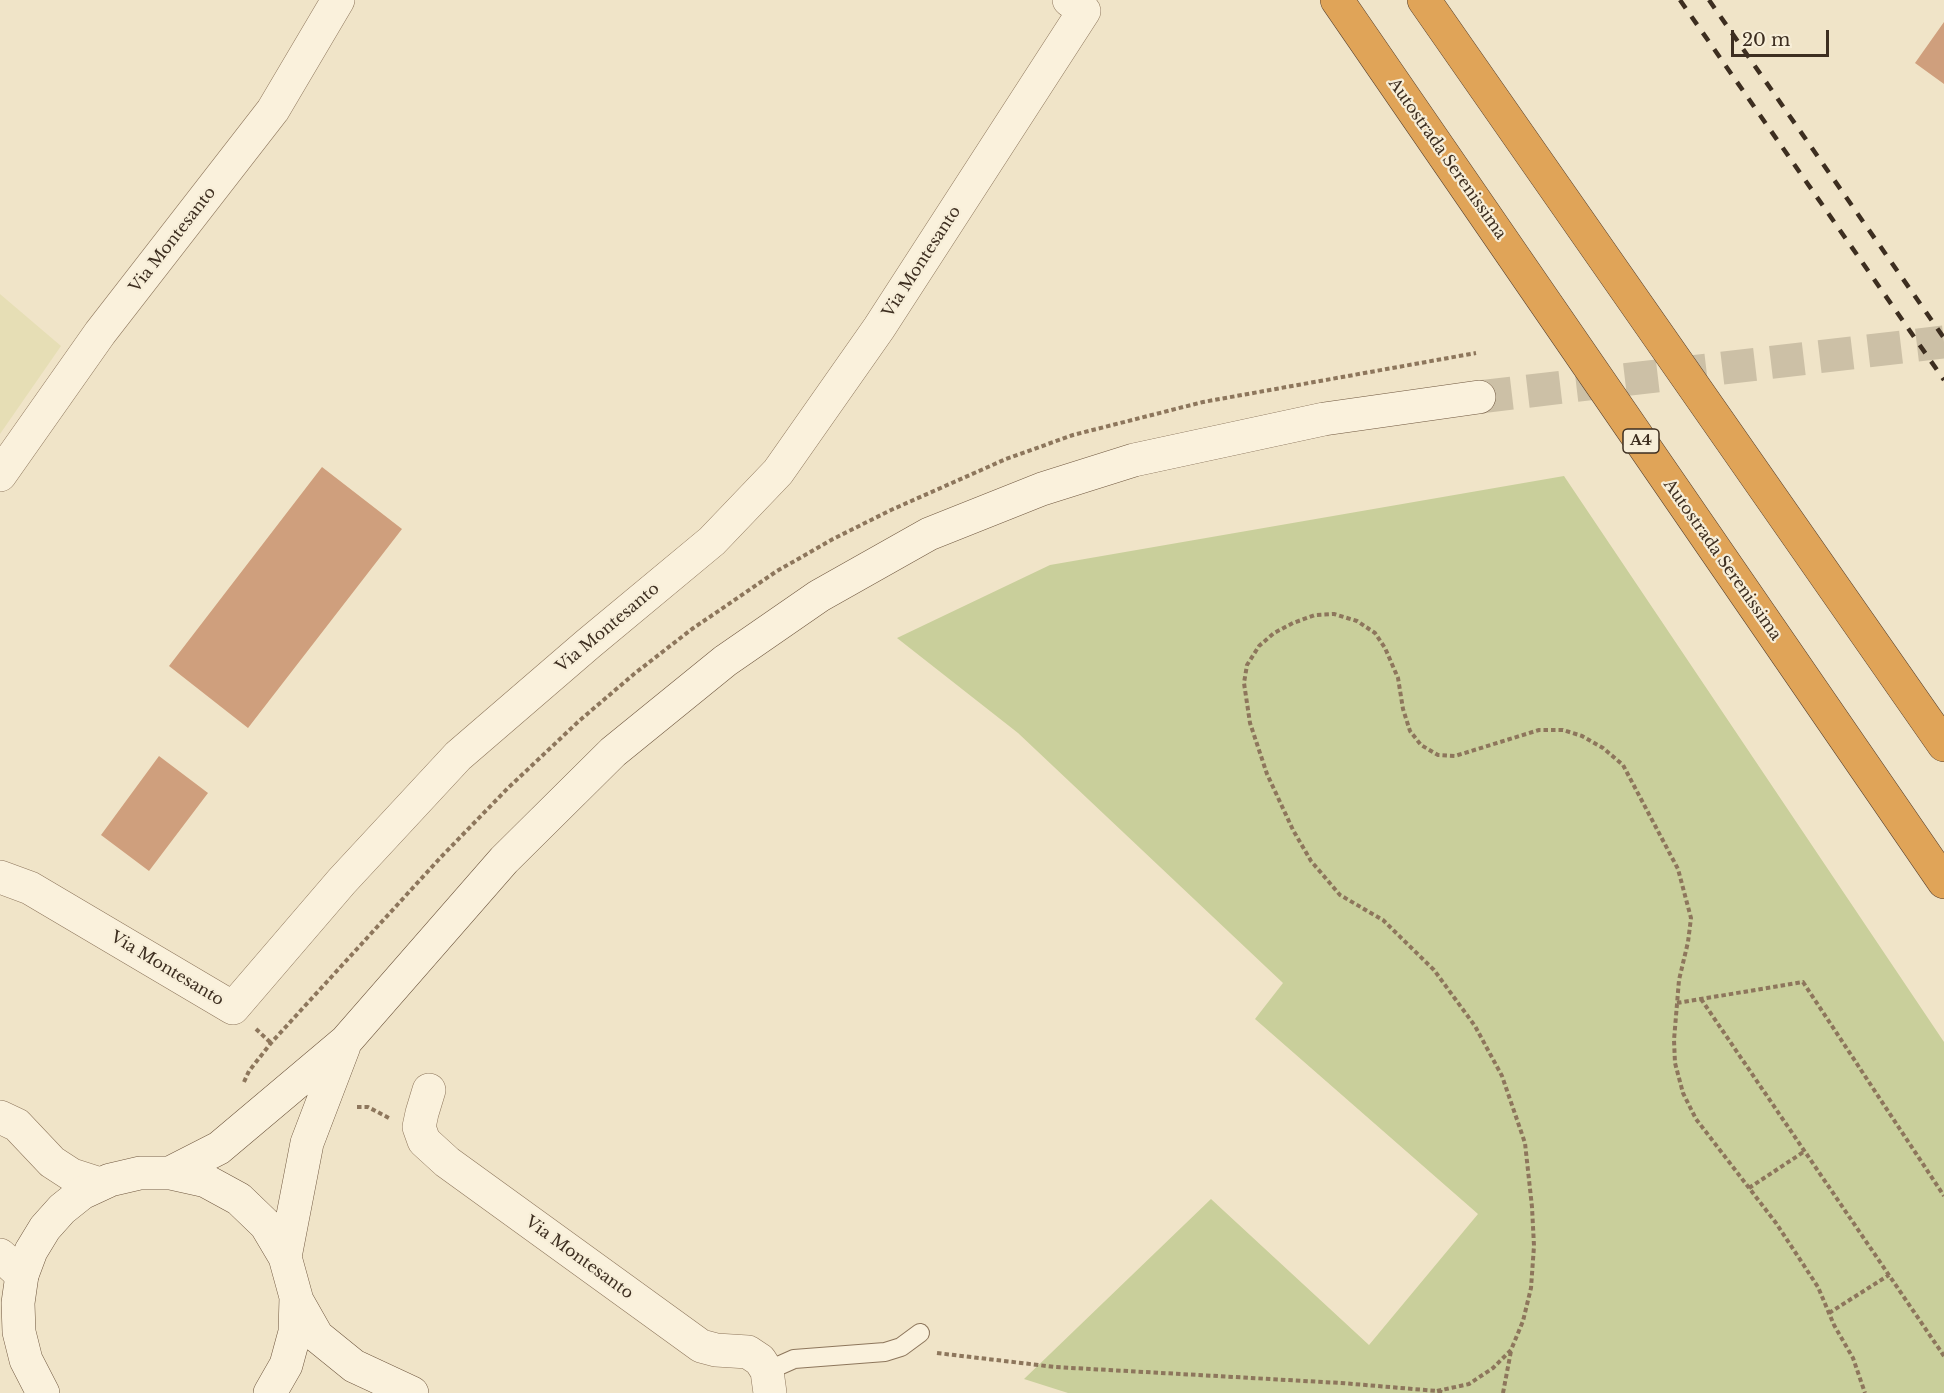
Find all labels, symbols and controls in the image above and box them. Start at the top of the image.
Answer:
scale bar [1734,18,1832,56]
text: 20 m [1742,29,1790,51]
street label: Autostrada Serenissima [1384,75,1510,243]
street label: Via Montesanto [126,183,220,297]
street label: Via Montesanto [879,203,965,321]
road number: A4 [1623,429,1659,453]
street label: Autostrada Serenissima [1659,476,1785,644]
street label: Via Montesanto [553,579,663,677]
street label: Via Montesanto [107,928,227,1010]
street label: Via Montesanto [521,1212,637,1304]

